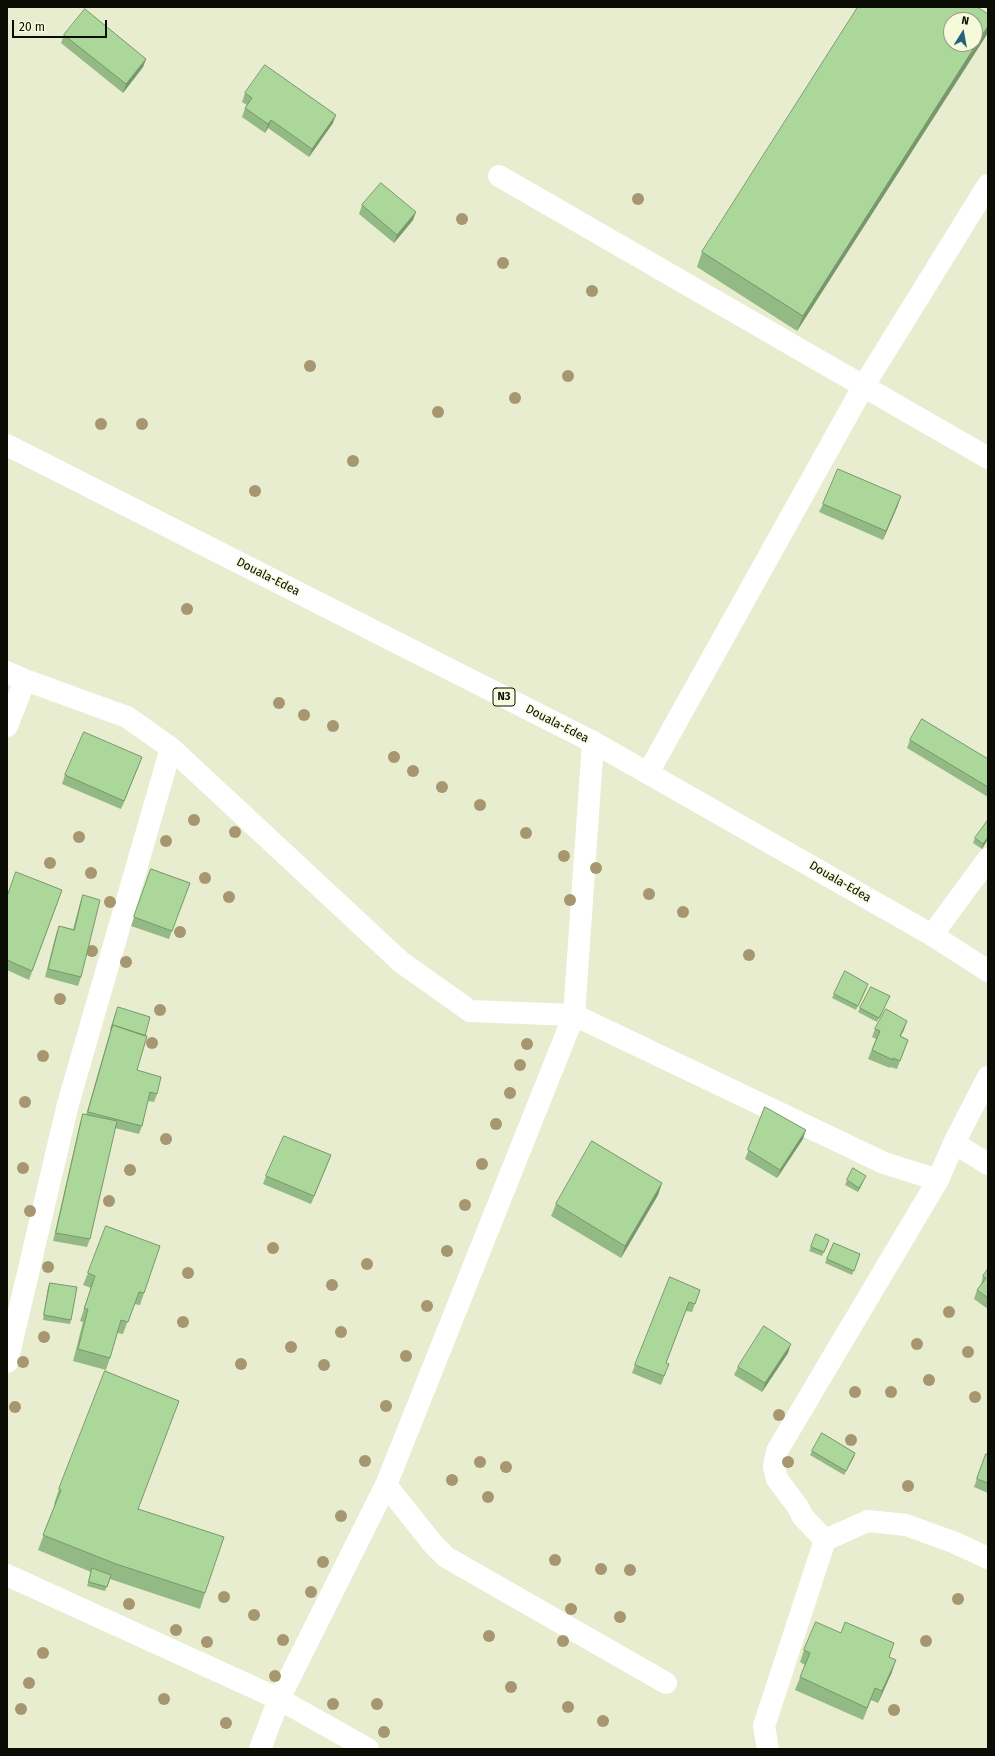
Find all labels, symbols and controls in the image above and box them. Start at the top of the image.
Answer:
scale bar [14,12,109,38]
north arrow [943,12,983,52]
text: N [960,14,970,28]
text: 20 m [19,20,45,34]
street label: Douala-Edea [234,555,302,599]
road number: N3 [493,688,515,706]
street label: Douala-Edea [523,702,591,746]
street label: Douala-Edea [806,858,874,906]

